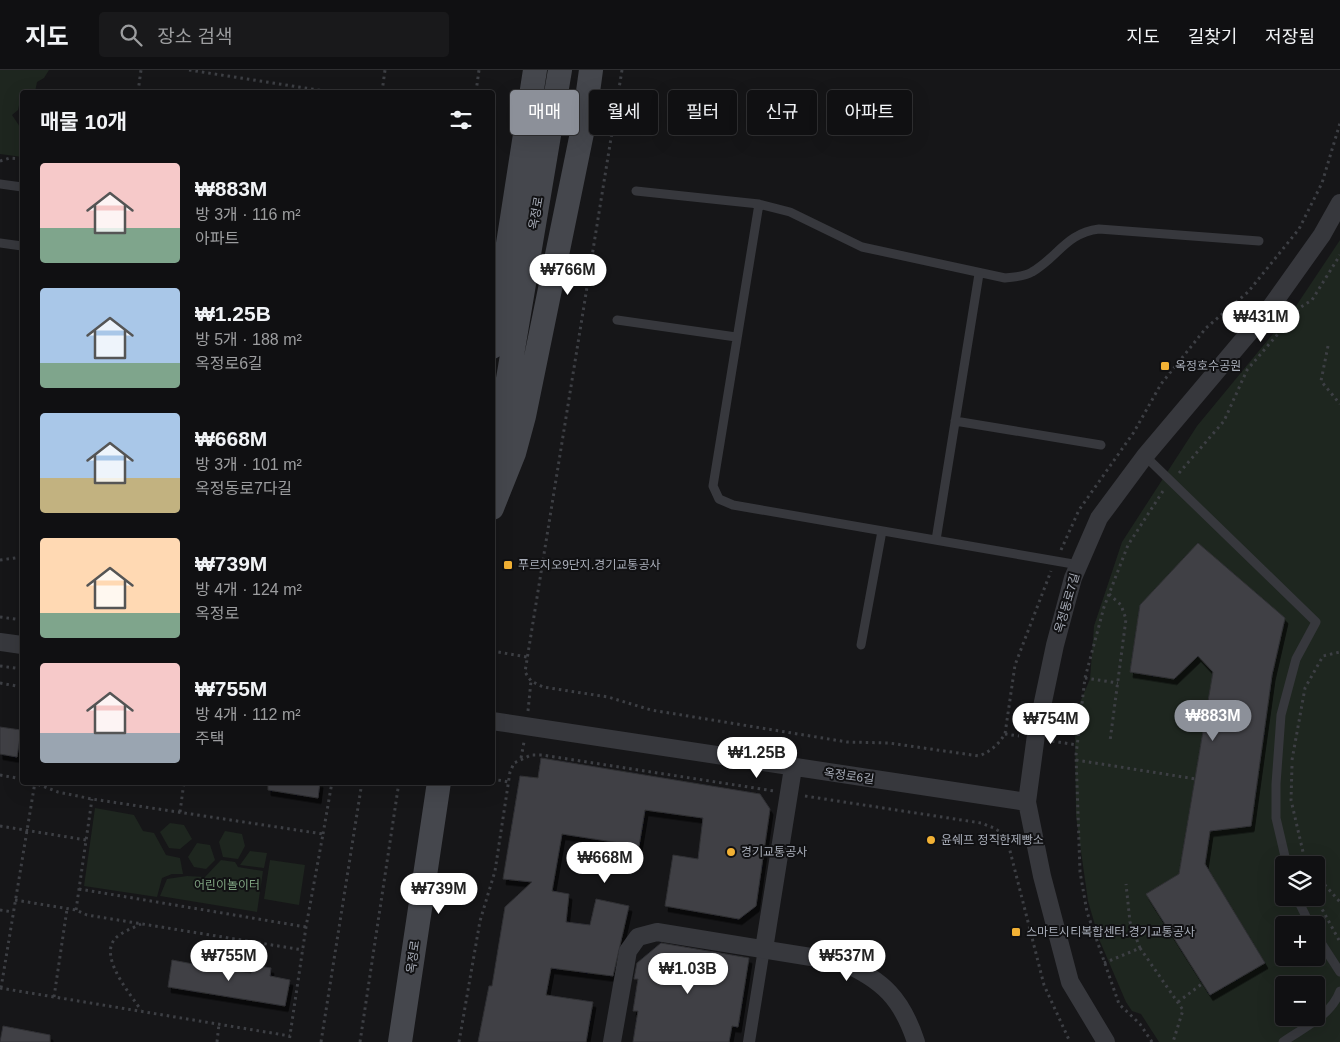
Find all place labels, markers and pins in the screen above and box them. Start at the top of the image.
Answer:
pin: ₩766M [533,254,603,296]
pin: ₩431M [1226,300,1296,343]
place label: 옥정호수공원 [1175,359,1241,373]
marker: 옥정호수공원 [1159,360,1171,372]
place label: 푸르지오9단지.경기교통공사 [518,558,661,572]
marker: 푸르지오9단지.경기교통공사 [502,559,514,571]
pin: ₩883M [1178,700,1248,742]
pin: ₩754M [1016,702,1086,745]
pin: ₩1.25B [716,736,798,779]
place label: 윤쉐프 정직한제빵소 [941,833,1044,847]
marker: 윤쉐프 정직한제빵소 [925,834,937,846]
pin: ₩668M [570,842,640,884]
place label: 경기교통공사 [741,845,807,859]
marker: 경기교통공사 [725,846,737,858]
pin: ₩739M [404,872,474,915]
place label: 스마트시티복합센터.경기교통공사 [1026,925,1195,939]
marker: 스마트시티복합센터.경기교통공사 [1010,926,1022,938]
pin: ₩755M [194,940,264,982]
pin: ₩537M [812,940,882,982]
pin: ₩1.03B [647,952,729,995]

